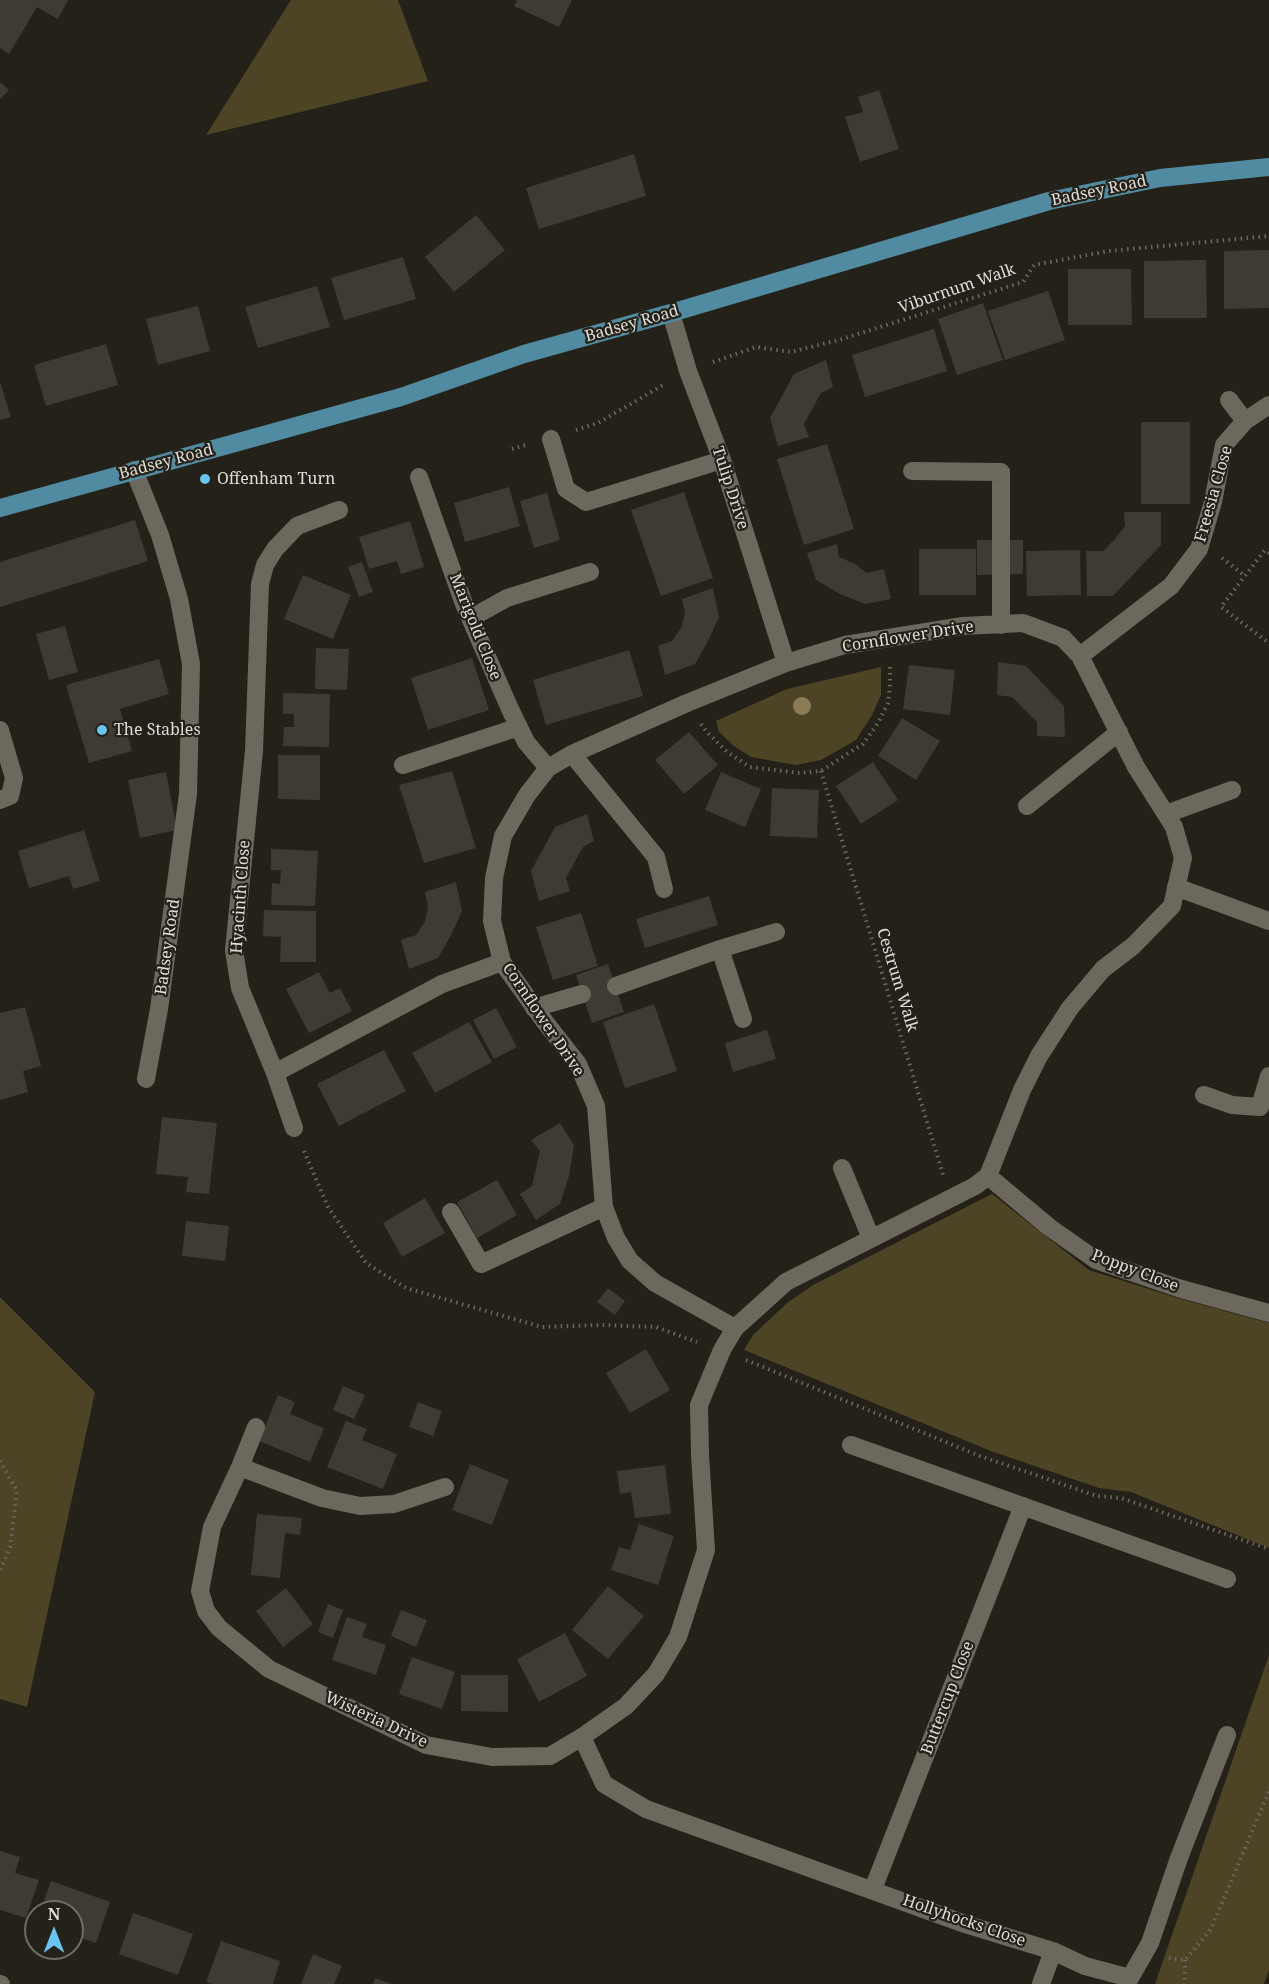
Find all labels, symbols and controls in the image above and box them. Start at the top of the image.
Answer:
street label: Badsey Road [1050,172,1148,210]
street label: Viburnum Walk [896,260,1018,318]
street label: Badsey Road [583,301,681,347]
street label: Badsey Road [117,440,215,484]
street label: Tulip Drive [708,444,752,532]
street label: Freesia Close [1191,444,1237,544]
place label: Offenham Turn [217,469,335,489]
marker: Offenham Turn [198,472,212,486]
street label: Marigold Close [445,571,505,683]
street label: Cornflower Drive [841,617,975,657]
place label: The Stables [114,720,201,740]
marker: The Stables [95,723,109,737]
street label: Hyacinth Close [227,840,255,954]
street label: Badsey Road [152,898,184,996]
street label: Cestrum Walk [872,926,922,1034]
street label: Cornflower Drive [498,960,588,1080]
street label: Poppy Close [1089,1246,1181,1296]
street label: Buttercup Close [918,1639,978,1757]
street label: Wisteria Drive [322,1688,430,1752]
street label: Hollyhocks Close [900,1891,1028,1951]
north arrow [24,1900,84,1960]
text: N [48,1903,60,1925]

